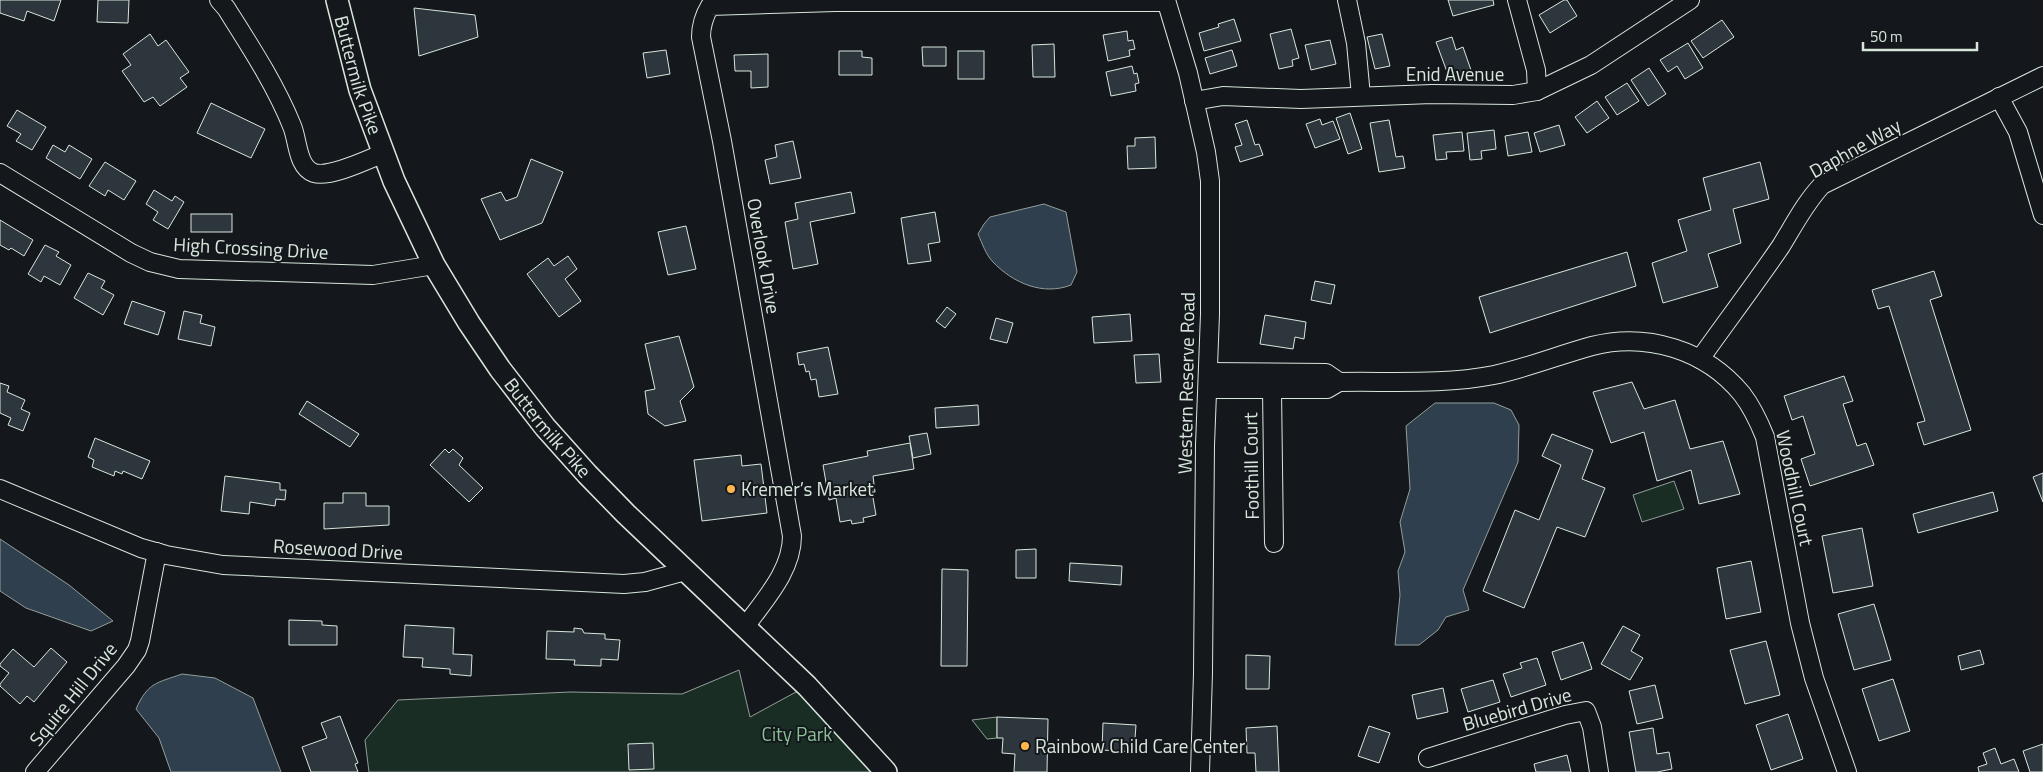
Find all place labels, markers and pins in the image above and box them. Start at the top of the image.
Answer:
place label: Kremer’s Market [741,474,874,503]
marker: Kremer’s Market [725,483,737,495]
place label: Rainbow Child Care Center [1035,731,1246,760]
marker: Rainbow Child Care Center [1019,740,1031,752]

